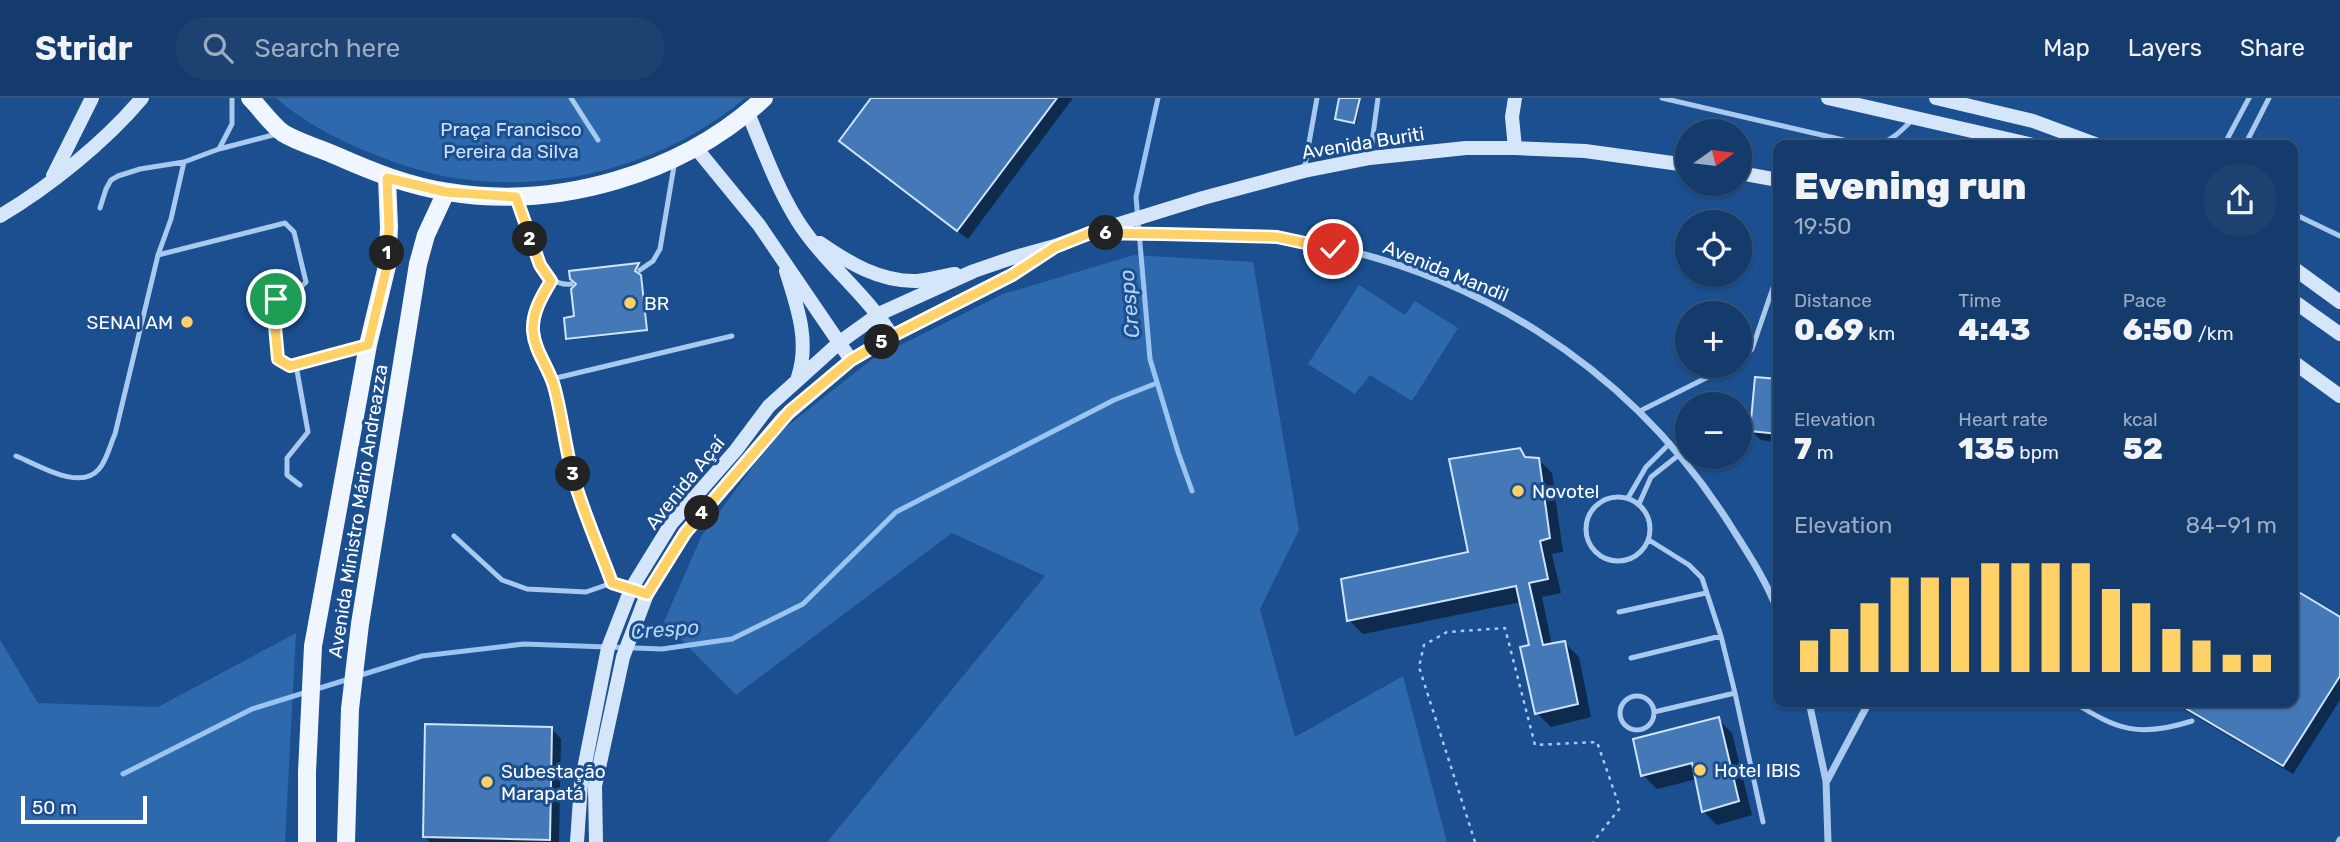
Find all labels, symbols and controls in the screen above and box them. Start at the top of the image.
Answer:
search box [175,17,665,80]
text: Stridr [35,29,133,68]
icon: search [199,29,237,67]
text: Search here [255,33,400,64]
text: Map [2043,34,2090,62]
text: Layers [2128,34,2202,62]
text: Share [2240,34,2305,62]
park label: Praça Francisco Pereira da Silva [440,118,582,163]
north arrow [1675,119,1752,196]
map controls [1675,119,1752,469]
street label: Avenida Buriti [1300,122,1426,164]
text: Evening run [1794,163,2027,209]
button: share [2203,163,2277,237]
button: locate [1675,210,1752,287]
text: 19:50 [1794,212,1852,240]
pin: 6 [1088,216,1124,250]
pin [1303,219,1363,279]
text: 6 [1099,221,1112,244]
pin: 2 [512,222,548,256]
text: 2 [523,227,536,250]
icon: check [1314,230,1352,268]
street label: Avenida Mandil [1380,235,1512,307]
pin: 1 [370,236,404,270]
text: 1 [382,241,391,264]
pin [246,269,306,329]
water label: Crespo [1114,269,1144,339]
icon: arrive [257,280,295,318]
text: Distance [1794,289,1872,312]
text: Time [1958,289,2001,312]
text: Pace [2123,289,2166,312]
place label: BR [644,292,669,315]
marker: BR [622,295,638,311]
button: + [1675,301,1752,378]
place label: SENAI AM [87,311,173,334]
text: 0.69 [1794,312,1864,348]
text: 4:43 [1958,312,2031,348]
text: 6:50 [2123,312,2193,348]
marker: SENAI AM [179,314,195,330]
text: km [1864,322,1895,345]
text: /km [2193,322,2234,345]
pin: 5 [864,324,900,360]
text: 5 [875,330,888,353]
street label: Avenida Ministro Mário Andreazza [323,363,393,659]
button: − [1675,392,1752,469]
text: Elevation [1794,408,1875,431]
text: Heart rate [1958,408,2048,431]
text: kcal [2123,408,2158,431]
street label: Avenida Açaí [640,431,730,534]
text: 7 [1794,431,1812,467]
text: 135 [1958,431,2015,467]
text: 52 [2123,431,2163,467]
text: m [1812,441,1834,464]
text: bpm [2015,441,2059,464]
pin: 3 [556,456,590,492]
text: 3 [566,462,579,485]
place label: Novotel [1532,480,1599,503]
marker: Novotel [1510,483,1526,499]
pin: 4 [684,496,720,530]
text: 4 [695,501,708,524]
text: Elevation [1794,511,1893,539]
text: 84–91 m [2186,511,2277,539]
water label: Crespo [630,614,700,644]
place label: Hotel IBIS [1714,759,1801,782]
place label: Subestação Marapatá [501,760,606,805]
marker: Hotel IBIS [1692,762,1708,778]
marker: Subestação Marapatá [479,774,495,790]
scale bar [21,793,147,825]
text: 50 m [32,796,77,819]

